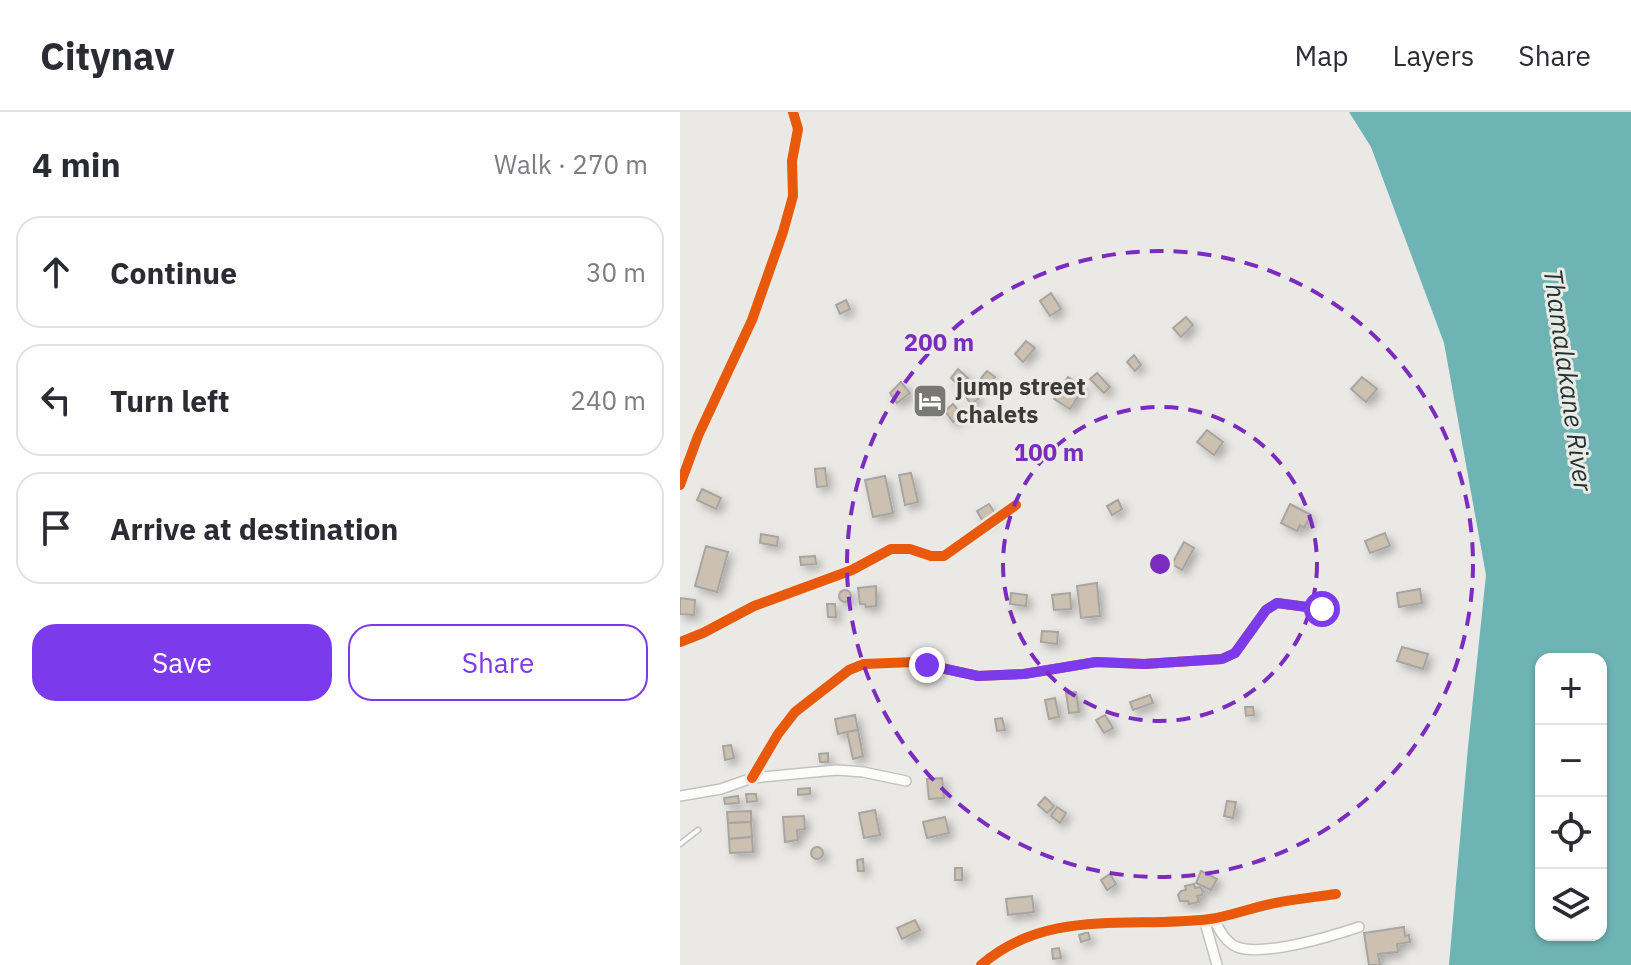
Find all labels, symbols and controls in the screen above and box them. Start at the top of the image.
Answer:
text: Citynav [40,31,175,80]
text: Map [1294,37,1348,74]
text: Layers [1392,37,1474,74]
text: Share [1518,37,1591,74]
text: 4 min [32,142,121,186]
text: Walk · 270 m [494,147,648,181]
icon: ahead [34,250,78,294]
text: Continue [110,253,237,292]
text: 30 m [586,255,646,289]
water label: Thamalakane River [1537,267,1602,495]
text: 200 m [904,326,974,358]
place label: jump street chalets [955,370,1086,430]
icon: left [34,378,78,422]
text: Turn left [110,381,229,420]
hotel icon: jump street chalets [911,382,949,420]
text: 240 m [570,383,646,417]
text: 100 m [1014,436,1084,468]
icon: arrive [34,506,78,550]
text: Arrive at destination [110,509,398,548]
centre of rings [1146,550,1174,578]
route start [1304,591,1340,627]
button: Save [32,624,332,701]
button: Share [348,624,648,701]
route end [909,647,945,683]
map controls [1535,653,1607,941]
button: + [1535,653,1607,725]
button: − [1535,725,1607,797]
button: locate [1535,797,1607,869]
button: layers [1535,869,1607,941]

